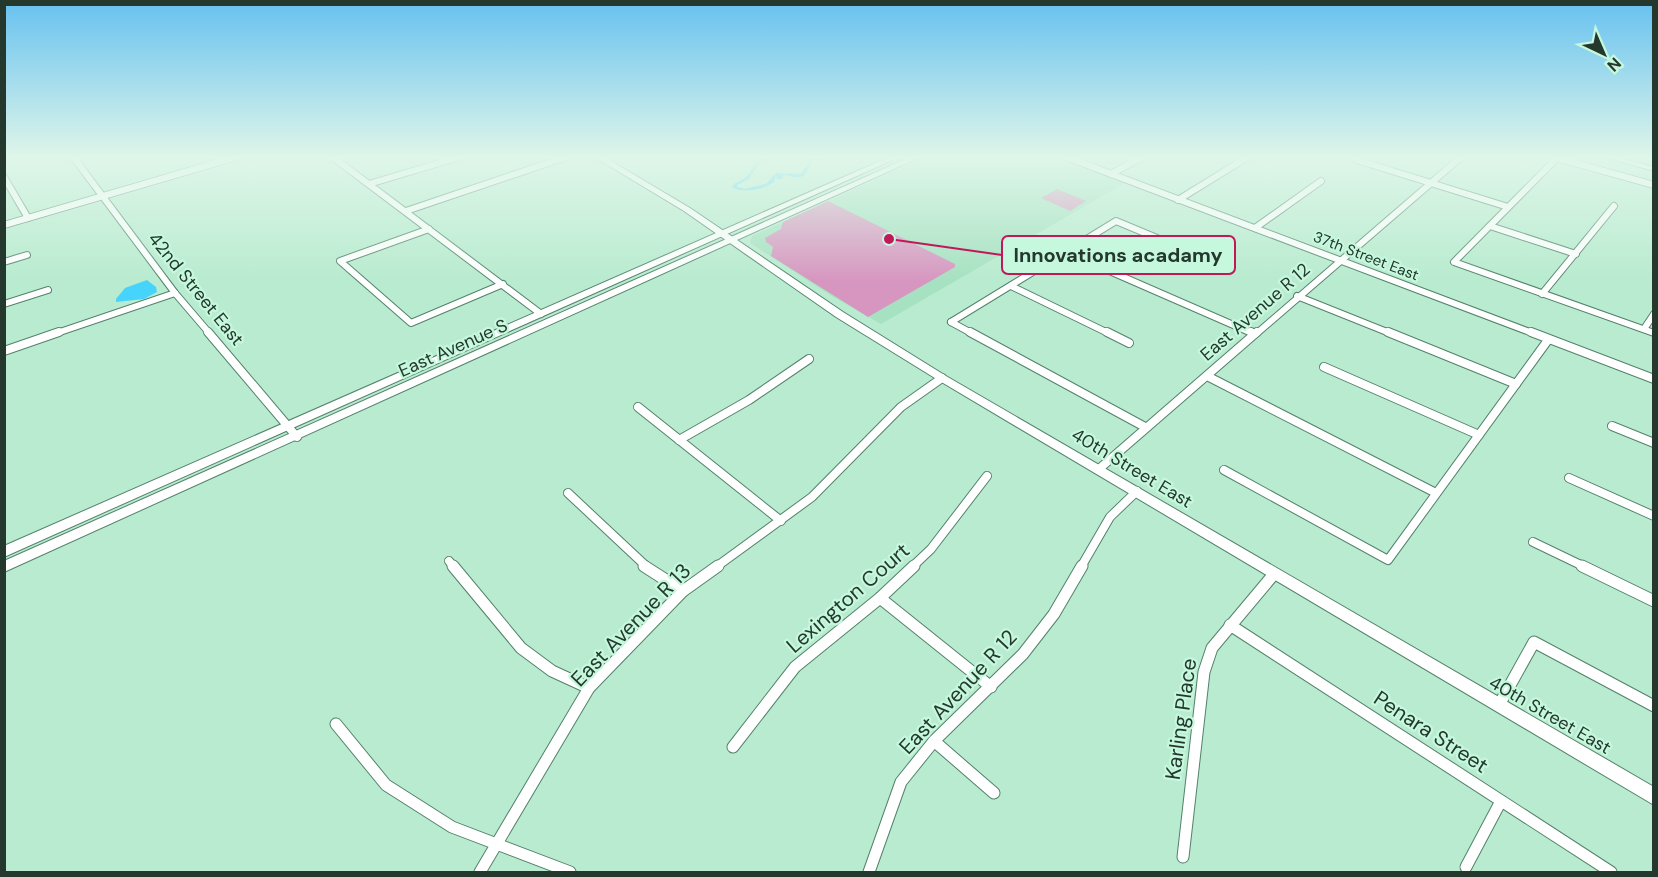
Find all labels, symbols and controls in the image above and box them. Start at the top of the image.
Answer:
north arrow [1574,24,1634,84]
text: N [1603,53,1626,76]
street label: 42nd Street East [143,227,249,351]
street label: 37th Street East [1310,227,1422,285]
callout: Innovations acadamy [1002,236,1235,274]
text: Innovations acadamy [1013,242,1223,268]
street label: East Avenue R 12 [1195,258,1315,366]
street label: East Avenue S [395,313,511,383]
street label: 40th Street East [1067,422,1197,514]
street label: Lexington Court [780,537,916,659]
street label: East Avenue R 13 [565,557,697,693]
street label: East Avenue R 12 [893,624,1023,760]
street label: Karling Place [1159,656,1203,782]
street label: 40th Street East [1485,670,1615,760]
street label: Penara Street [1368,685,1494,779]

